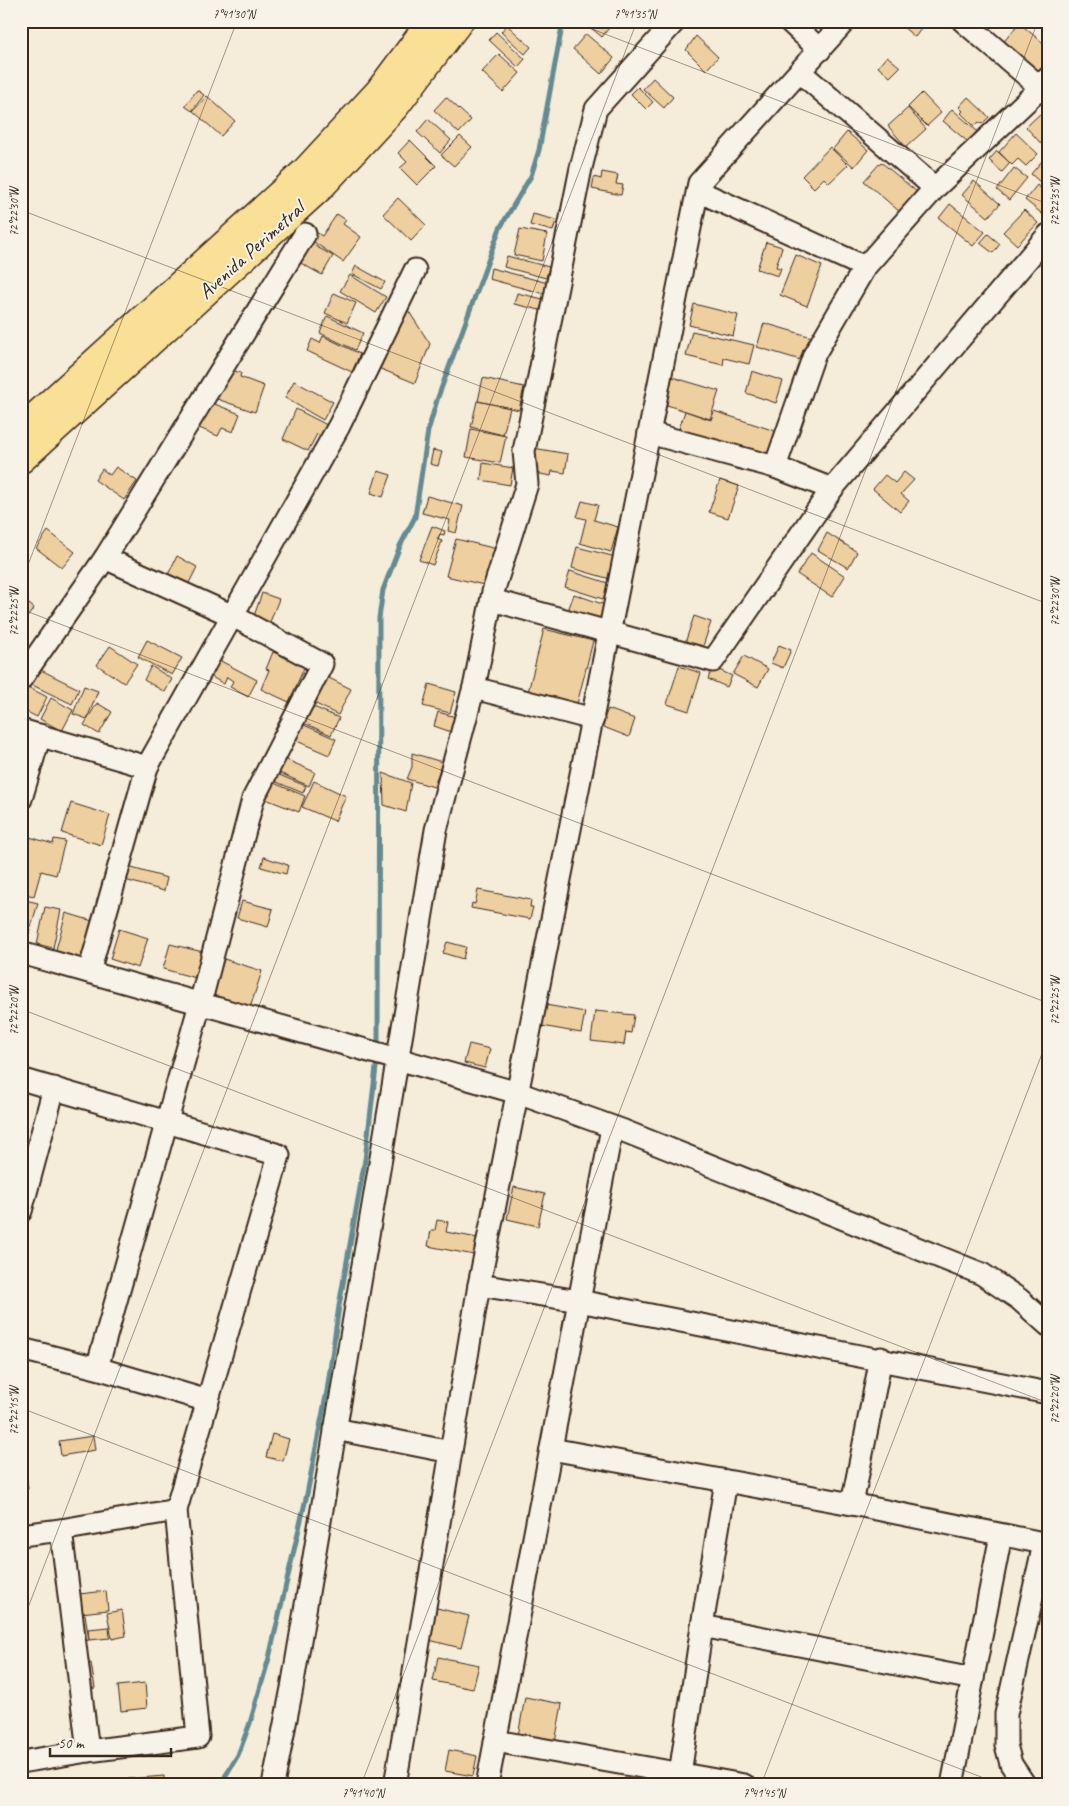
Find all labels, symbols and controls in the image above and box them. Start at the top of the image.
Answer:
text: 7°41'30"N [213,6,257,22]
text: 7°41'35"N [614,6,658,22]
text: 72°22'35"W [1047,175,1063,226]
text: 72°22'30"W [6,185,22,236]
street label: Avenida Perimetral [193,193,312,304]
text: 72°22'30"W [1047,575,1063,626]
text: 72°22'25"W [6,585,22,636]
text: 72°22'25"W [1047,974,1063,1025]
text: 72°22'20"W [6,984,22,1035]
text: 72°22'20"W [1047,1373,1063,1424]
text: 72°22'15"W [6,1384,22,1435]
scale bar [50,1726,171,1758]
text: 50 m [58,1734,85,1753]
text: 7°41'40"N [342,1785,386,1801]
text: 7°41'45"N [743,1785,787,1801]

